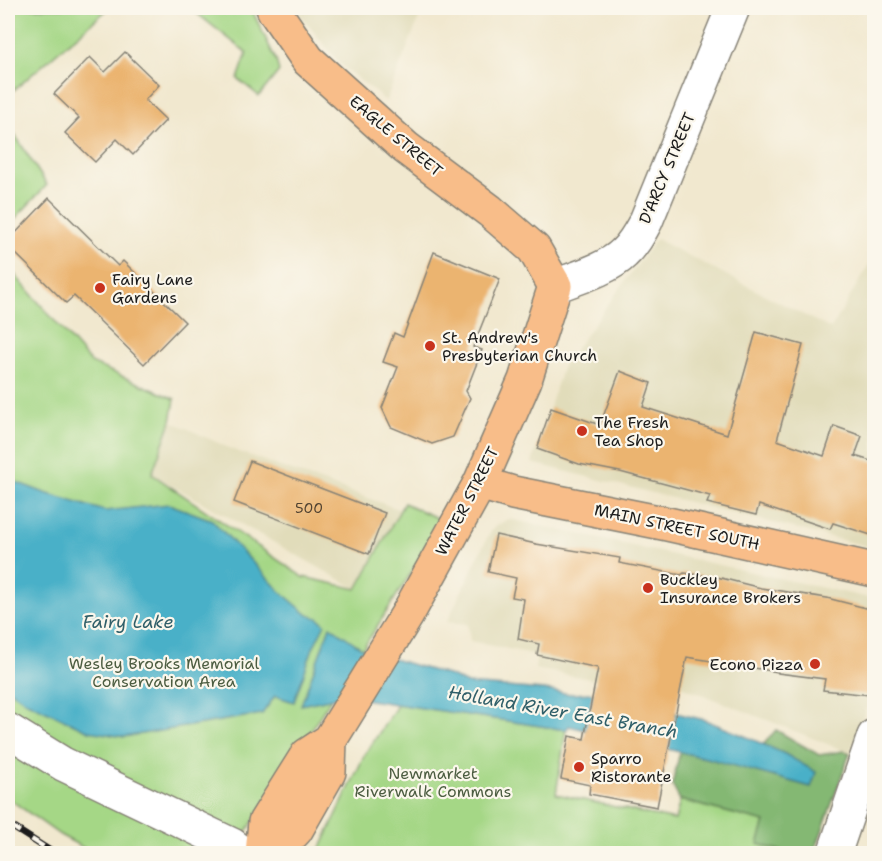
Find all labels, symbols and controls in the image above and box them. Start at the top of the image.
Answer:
street label: EAGLE STREET [345,91,447,181]
street label: D'ARCY STREET [634,109,700,227]
place label: Fairy Lane Gardens [112,269,193,308]
marker: Fairy Lane Gardens [93,281,107,295]
place label: St. Andrew's Presbyterian Church [442,327,597,366]
marker: St. Andrew's Presbyterian Church [423,339,437,353]
place label: The Fresh Tea Shop [594,412,669,451]
marker: The Fresh Tea Shop [575,424,589,438]
street label: WATER STREET [431,443,504,559]
house number: 500 [295,499,323,517]
street label: MAIN STREET SOUTH [592,499,762,555]
place label: Buckley Insurance Brokers [660,569,801,608]
marker: Buckley Insurance Brokers [641,581,655,595]
water label: Fairy Lake [82,610,174,634]
park label: Wesley Brooks Memorial Conservation Area [69,653,259,692]
place label: Econo Pizza [710,654,803,675]
marker: Econo Pizza [808,657,822,671]
water label: Holland River East Branch [447,680,679,744]
place label: Sparro Ristorante [591,748,672,787]
marker: Sparro Ristorante [572,760,586,774]
park label: Newmarket Riverwalk Commons [355,763,511,802]

